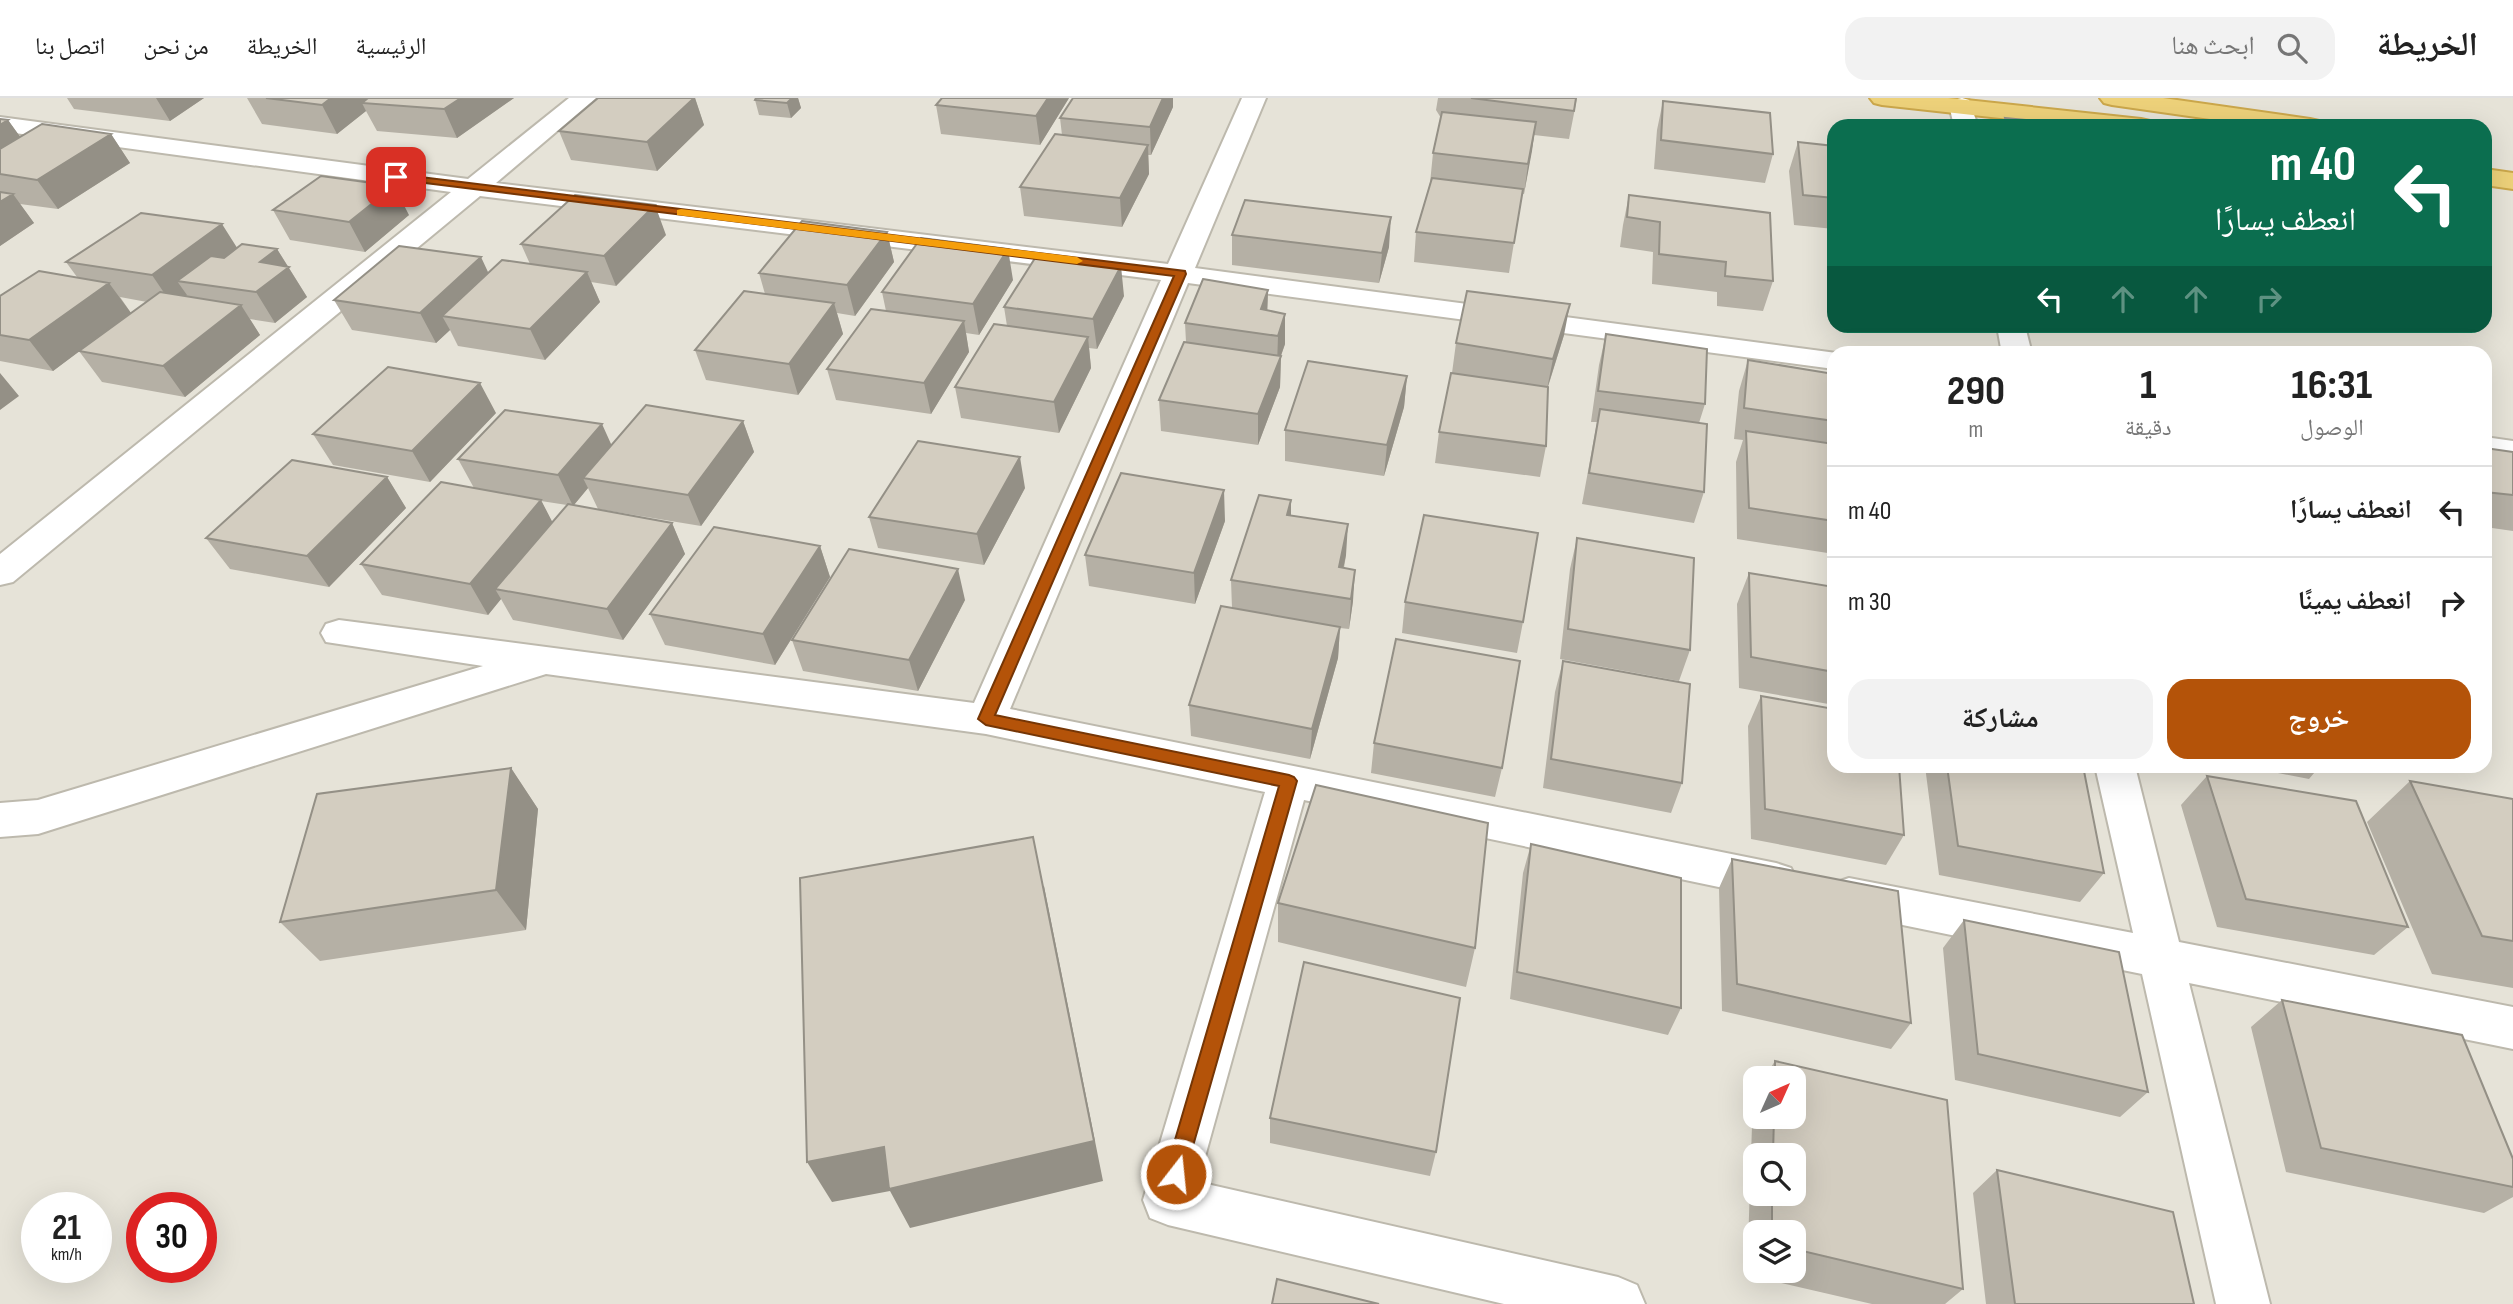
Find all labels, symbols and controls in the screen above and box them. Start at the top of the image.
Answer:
search box [1845,17,2335,80]
text: الخريطة [2377,25,2478,65]
icon: search [2273,29,2311,67]
text: ابحث هنا [2171,31,2255,62]
text: اتصل بنا [35,32,105,61]
text: من نحن [143,32,209,61]
text: الخريطة [247,32,317,61]
text: الرئيسية [355,32,427,61]
text: 40 m [2270,136,2356,195]
pin [366,147,426,207]
icon: left [2380,147,2471,238]
icon: arrive [377,158,415,196]
text: انعطف يسارًا [2215,201,2356,240]
icon: left [2031,280,2069,318]
icon: ahead [2104,280,2142,318]
icon: ahead [2177,280,2215,318]
icon: right [2250,280,2288,318]
text: 1 [2140,360,2156,411]
text: 16:31 [2291,360,2372,411]
text: 290 [1947,366,2005,417]
text: دقيقة [2125,414,2172,442]
text: الوصول [2300,414,2364,442]
text: m [1969,416,1983,444]
icon: left [2433,493,2471,531]
text: انعطف يسارًا [2290,495,2412,526]
text: 40 m [1848,496,1891,527]
icon: right [2433,584,2471,622]
text: انعطف يمينًا [2298,586,2412,617]
text: 30 m [1848,587,1891,618]
button: مشاركة [1848,679,2153,759]
button: خروج [2167,679,2471,759]
north arrow [1743,1066,1806,1129]
map controls [1743,1066,1806,1283]
position arrow [1139,1137,1213,1211]
button: search [1743,1143,1806,1206]
speed limit sign: 30 [126,1192,217,1283]
text: 21 [52,1207,81,1250]
button: layers [1743,1220,1806,1283]
text: km/h [51,1244,82,1265]

